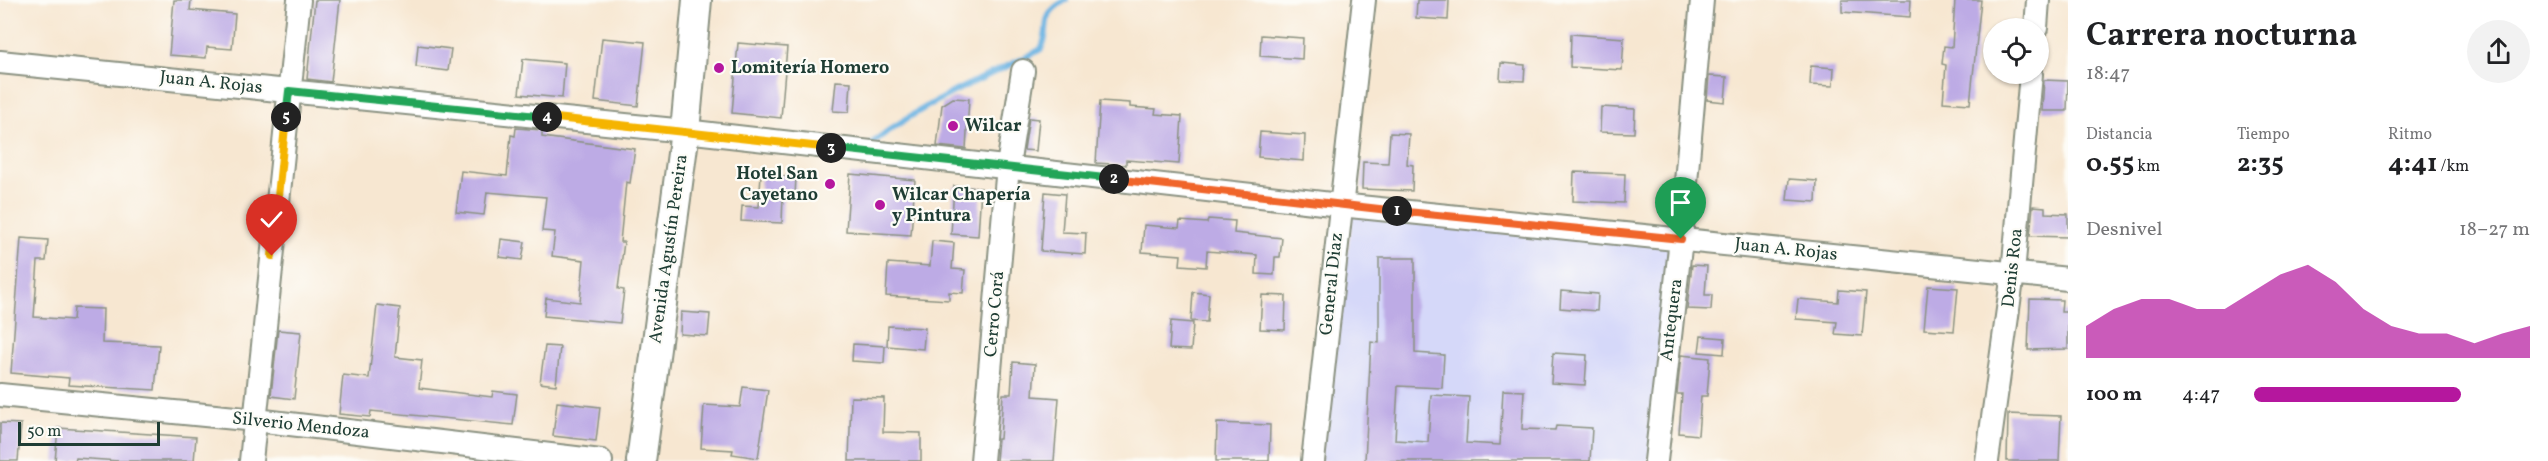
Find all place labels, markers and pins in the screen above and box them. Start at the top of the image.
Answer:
place label: Lomitería Homero [731,56,889,81]
marker: Lomitería Homero [712,61,726,75]
pin: 5 [271,102,301,132]
pin: 4 [532,102,562,132]
place label: Wilcar [965,114,1022,139]
marker: Wilcar [946,119,960,133]
pin: 3 [816,133,846,163]
place label: Hotel San Cayetano [736,162,818,208]
pin: 2 [1099,164,1129,194]
marker: Hotel San Cayetano [823,177,837,191]
pin [1655,177,1706,239]
place label: Wilcar Chapería y Pintura [892,183,1031,229]
pin [246,194,297,256]
pin: 1 [1382,196,1412,226]
marker: Wilcar Chapería y Pintura [873,198,887,212]

